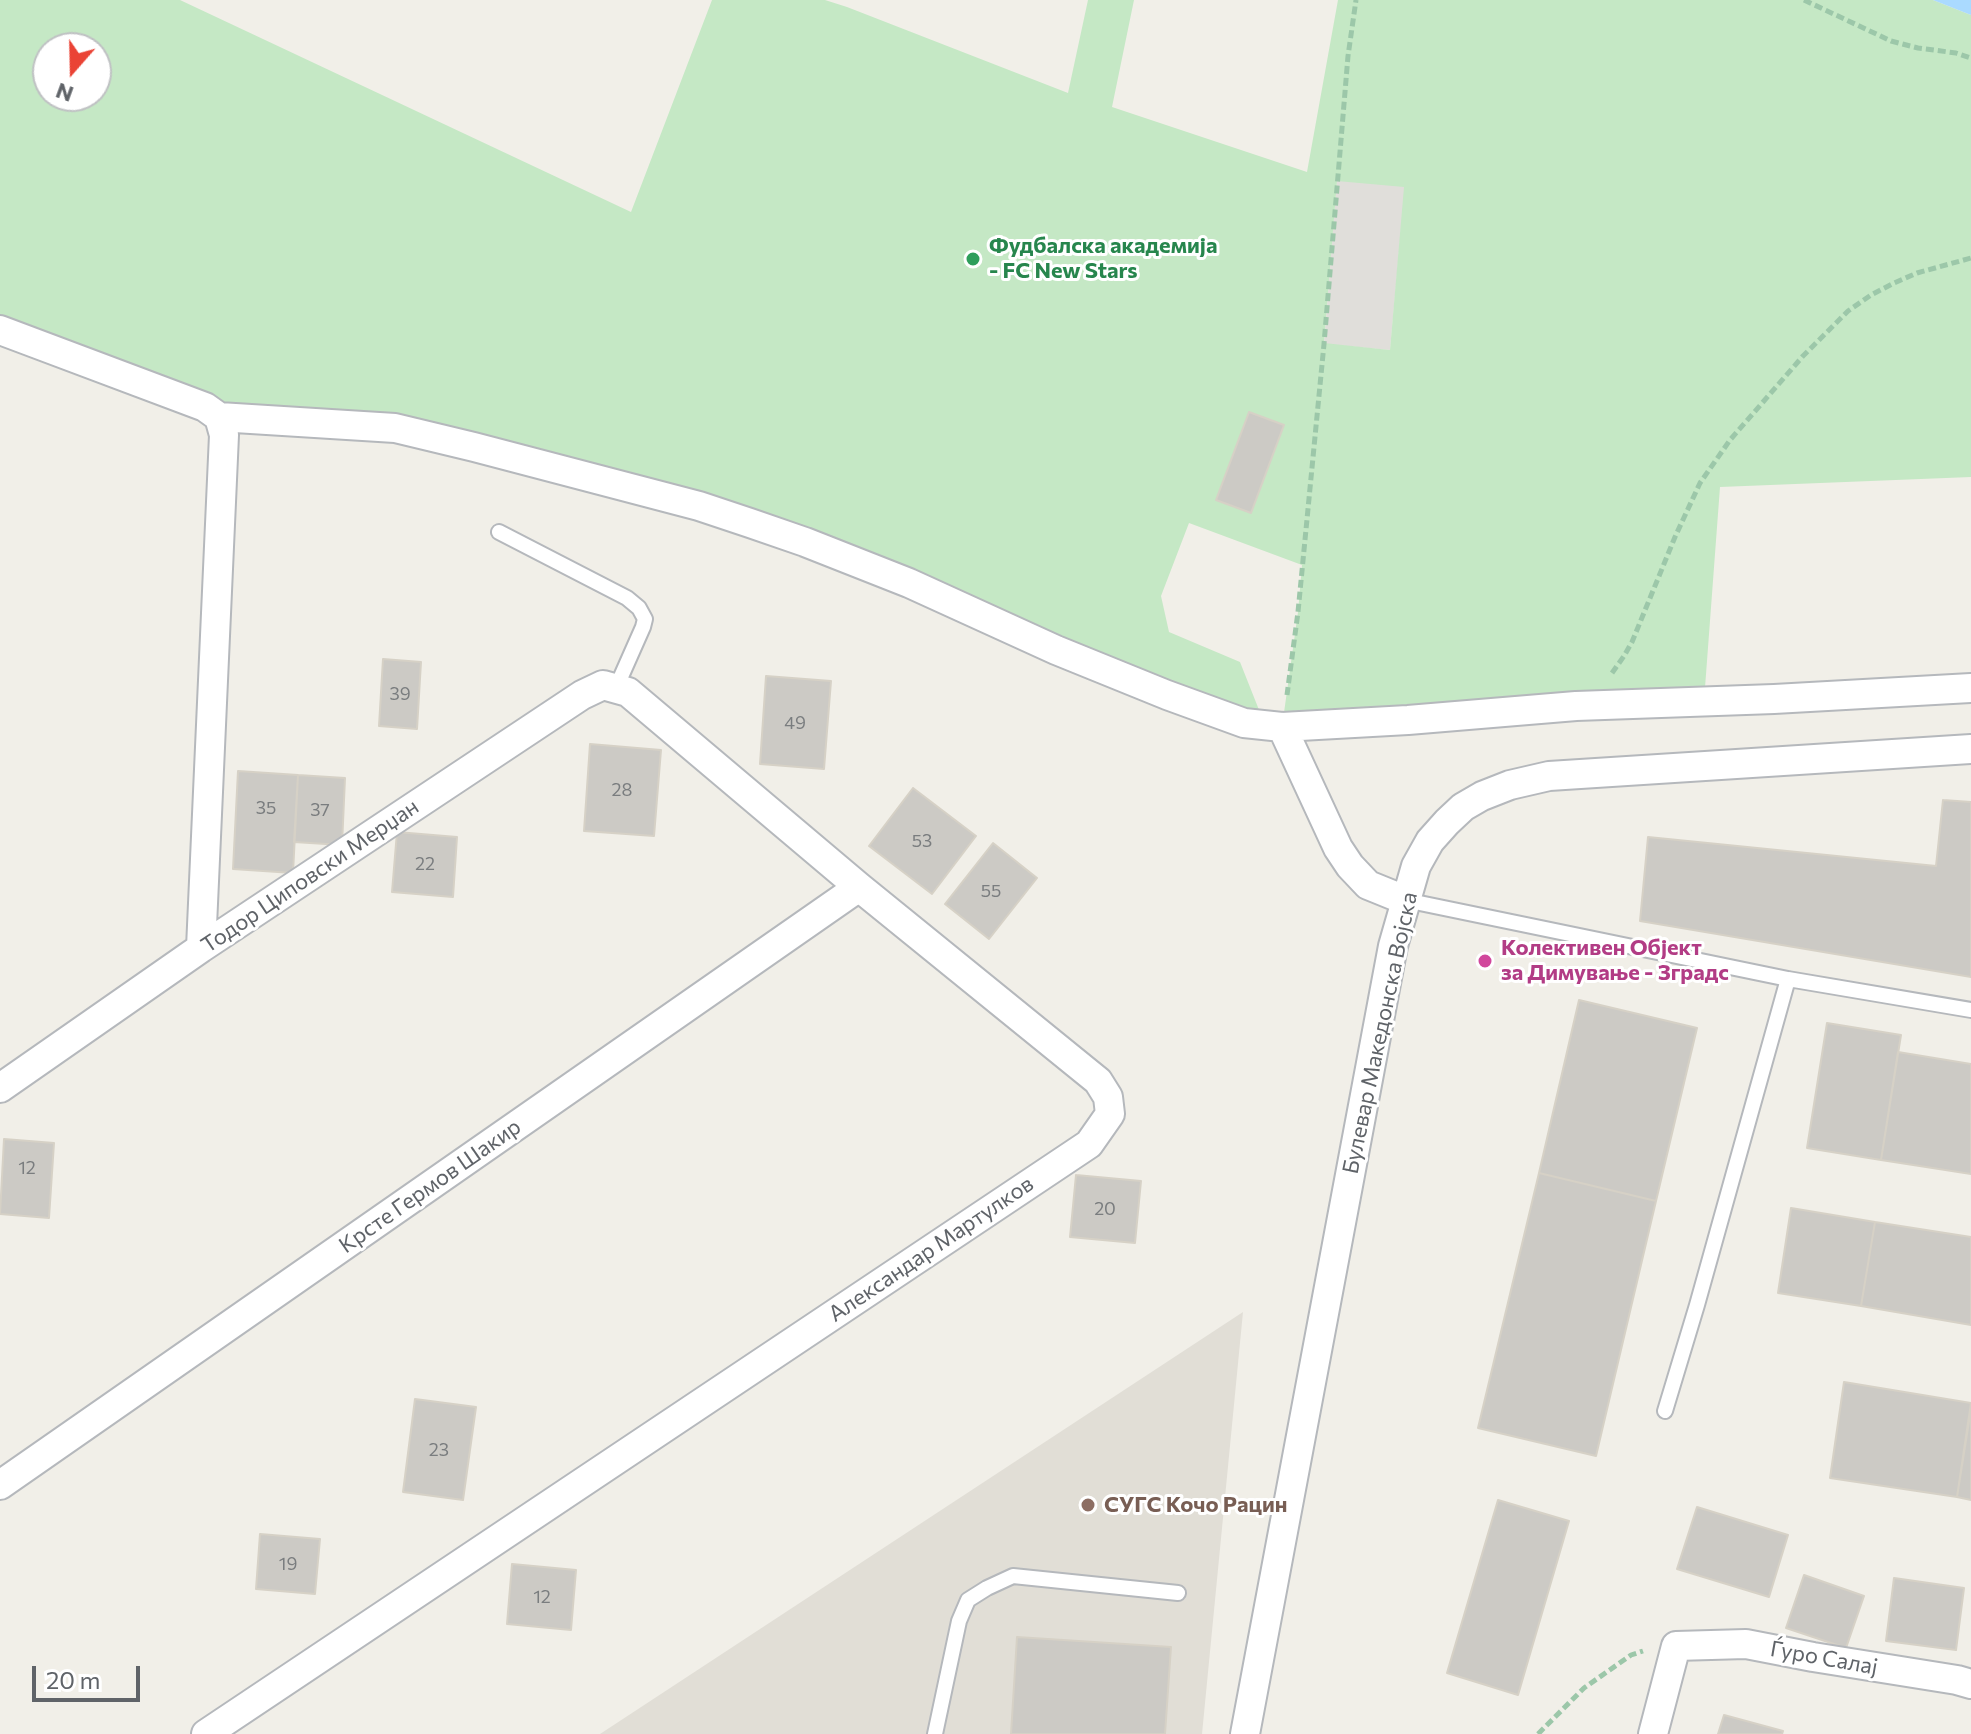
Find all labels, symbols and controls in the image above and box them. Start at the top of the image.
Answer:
north arrow [32,32,112,112]
text: N [52,78,77,109]
place label: Фудбалска академија - FC New Stars [989,233,1217,284]
marker: Фудбалска академија - FC New Stars [964,250,982,268]
house number: 39 [389,683,411,705]
house number: 49 [784,712,806,734]
house number: 28 [612,779,632,801]
street label: Тодор Циповски Мерџан [196,793,424,959]
house number: 35 [256,797,276,819]
house number: 37 [310,799,330,821]
house number: 53 [912,830,932,852]
house number: 22 [415,853,435,875]
house number: 55 [981,880,1001,902]
street label: Булевар Македонска Војска [1337,890,1423,1176]
place label: Колективен Објект за Димување - Зградс [1501,935,1729,986]
marker: Колективен Објект за Димување - Зградс [1476,952,1494,970]
street label: Крсте Гермов Шакир [334,1113,526,1259]
house number: 12 [18,1157,36,1179]
street label: Александар Мартулков [823,1170,1039,1328]
house number: 20 [1094,1198,1116,1220]
house number: 23 [429,1439,449,1461]
place label: СУГС Кочо Рацин [1104,1492,1287,1518]
marker: СУГС Кочо Рацин [1079,1496,1097,1514]
house number: 19 [279,1553,297,1575]
house number: 12 [533,1586,551,1608]
street label: Ѓуро Салај [1768,1636,1880,1680]
scale bar [36,1650,144,1700]
text: 20 m [46,1665,100,1694]

